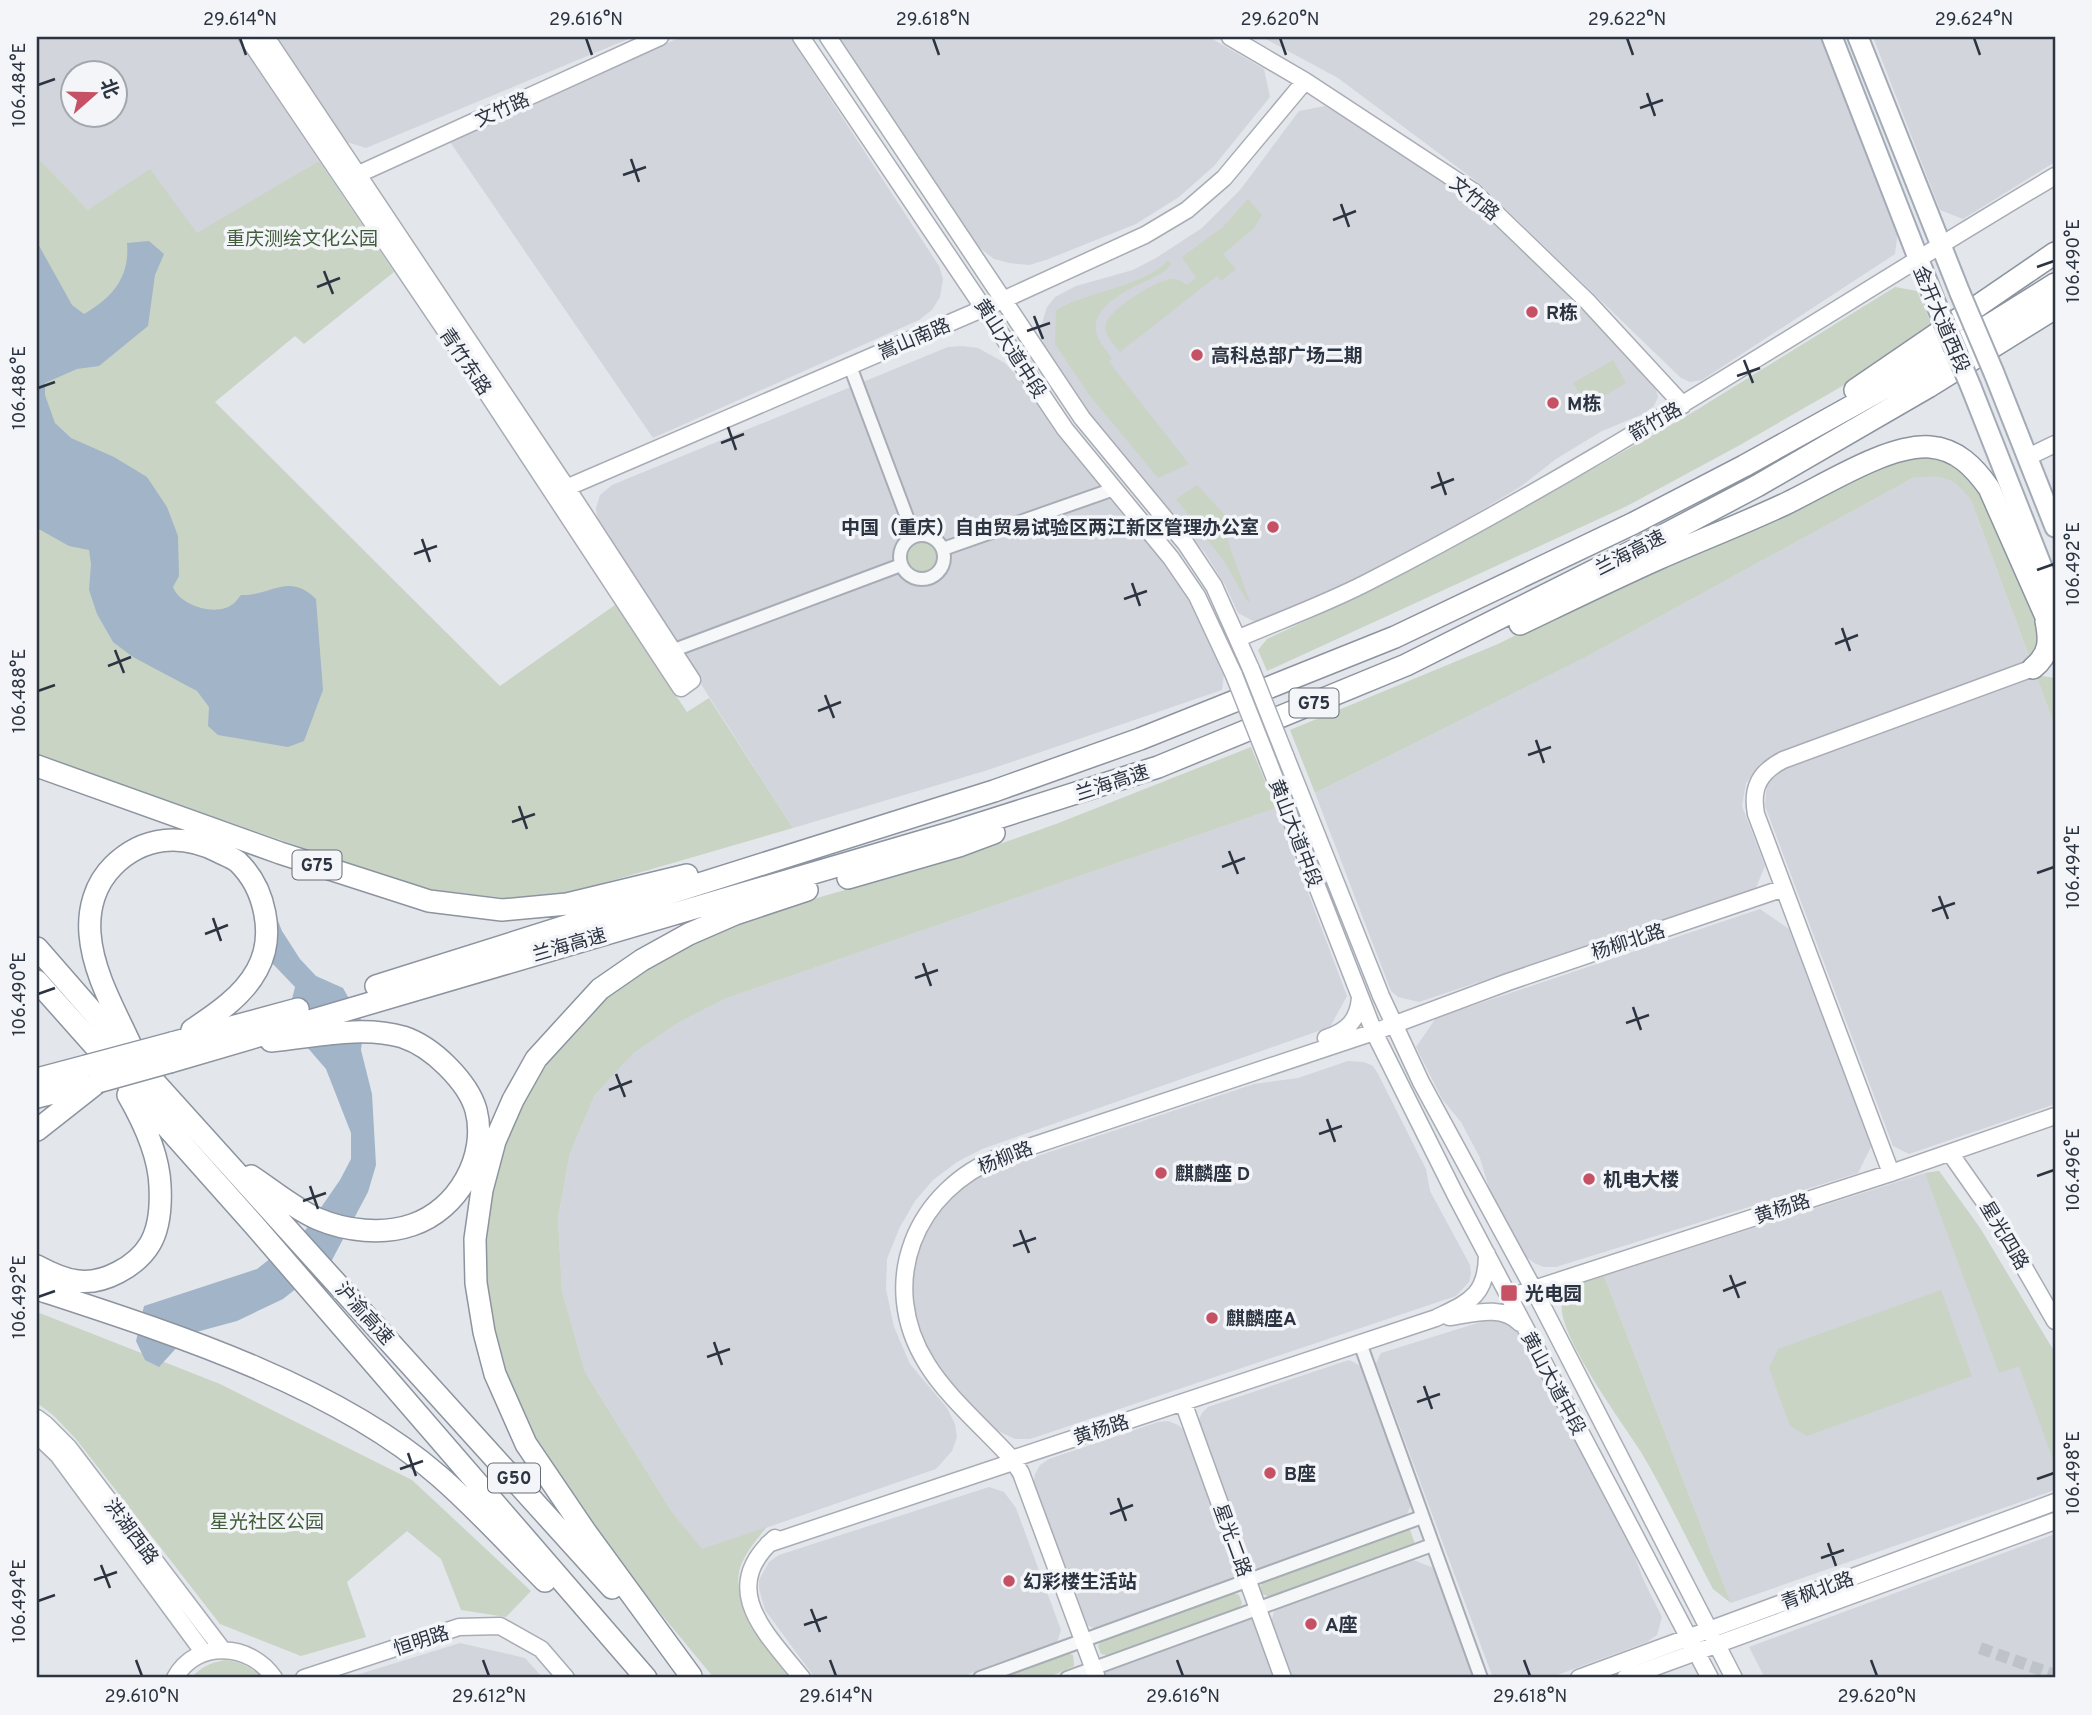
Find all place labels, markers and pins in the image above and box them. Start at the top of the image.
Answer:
place label: R栋 [1546,302,1578,326]
marker: R栋 [1524,304,1540,320]
place label: 高科总部广场二期 [1211,345,1363,369]
marker: 高科总部广场二期 [1189,347,1205,363]
place label: M栋 [1567,393,1601,417]
marker: M栋 [1545,395,1561,411]
place label: 中国（重庆）自由贸易试验区两江新区管理办公室 [841,517,1259,541]
marker: 中国（重庆）自由贸易试验区两江新区管理办公室 [1265,519,1281,535]
place label: 麒麟座 D [1175,1163,1250,1187]
marker: 麒麟座 D [1153,1165,1169,1181]
place label: 机电大楼 [1603,1169,1679,1193]
marker: 机电大楼 [1581,1171,1597,1187]
marker: 光电园 [1499,1283,1519,1303]
place label: 光电园 [1525,1283,1582,1307]
place label: 麒麟座A [1226,1308,1297,1332]
marker: 麒麟座A [1204,1310,1220,1326]
place label: B座 [1284,1463,1316,1487]
marker: B座 [1262,1465,1278,1481]
place label: 幻彩楼生活站 [1023,1571,1137,1595]
marker: 幻彩楼生活站 [1001,1573,1017,1589]
place label: A座 [1325,1614,1358,1638]
marker: A座 [1303,1616,1319,1632]

